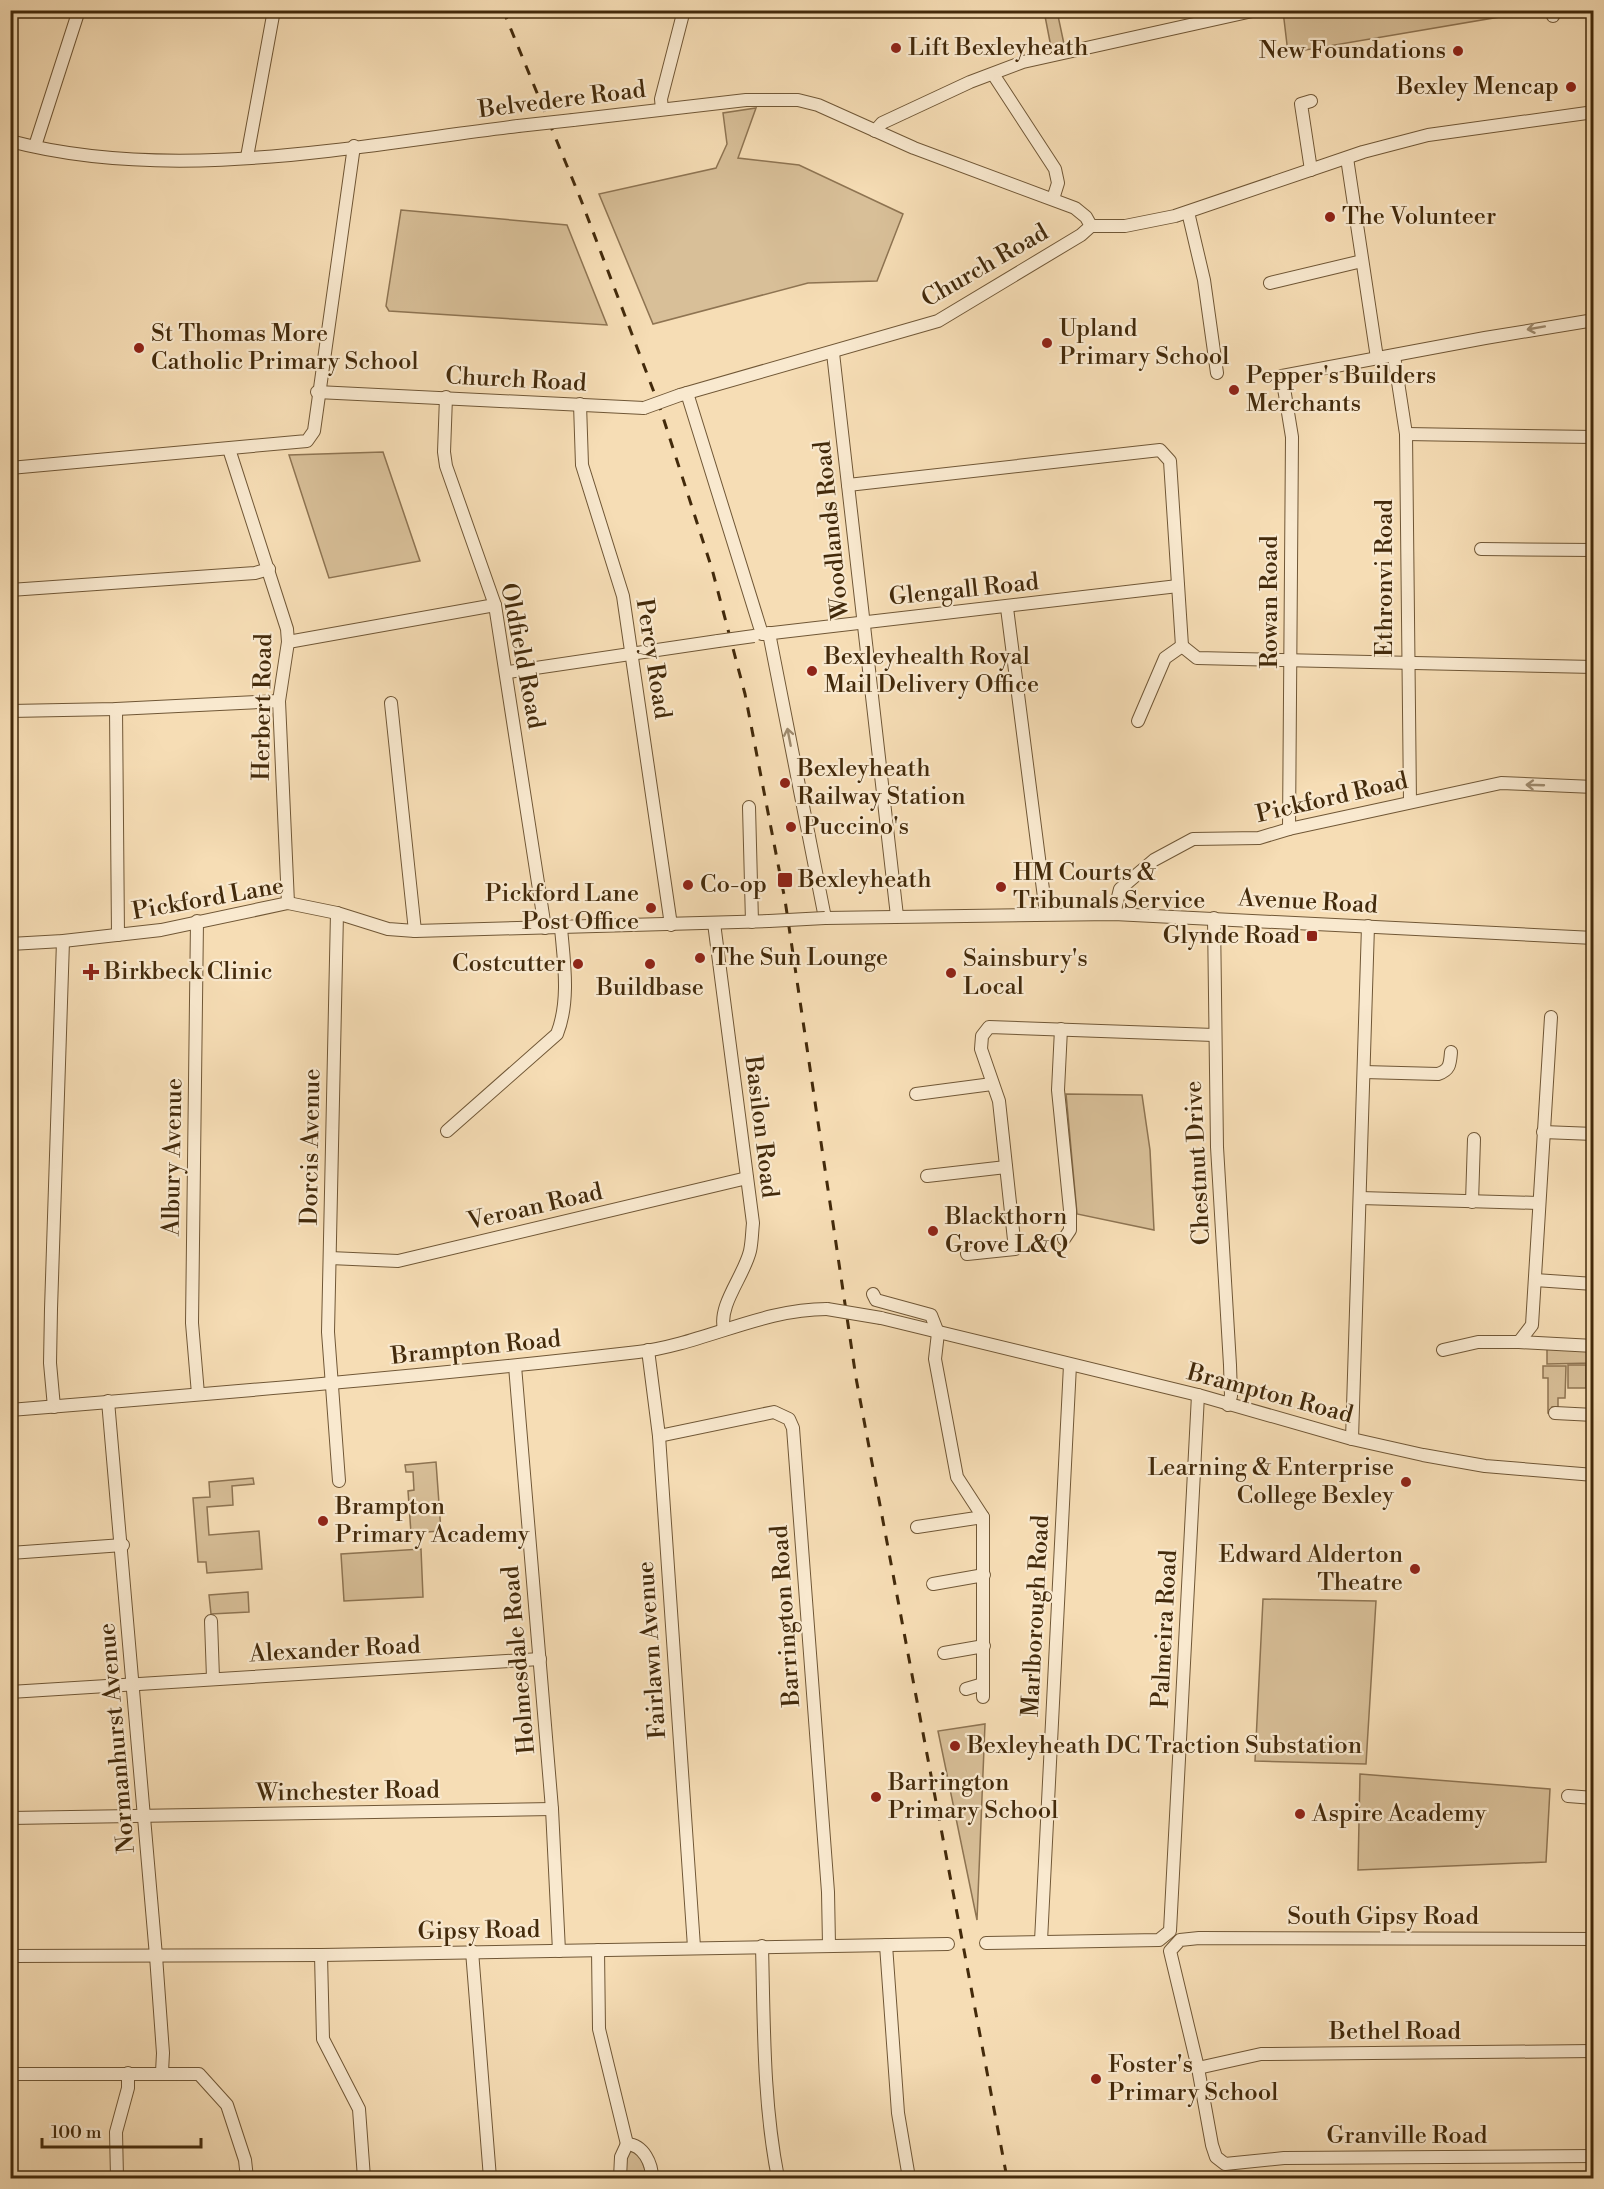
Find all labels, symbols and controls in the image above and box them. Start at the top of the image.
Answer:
place label: Lift Bexleyheath [908,33,1088,63]
place label: New Foundations [1259,36,1446,66]
marker: Lift Bexleyheath [889,41,903,55]
marker: New Foundations [1451,44,1465,58]
place label: Bexley Mencap [1395,72,1559,102]
street label: Belvedere Road [475,75,648,125]
marker: Bexley Mencap [1564,80,1578,94]
place label: The Volunteer [1342,202,1496,232]
marker: The Volunteer [1323,210,1337,224]
street label: Church Road [916,217,1054,314]
place label: Upland Primary School [1059,314,1229,372]
place label: St Thomas More Catholic Primary School [151,319,419,377]
one-way arrow [1526,323,1546,334]
marker: Upland Primary School [1040,336,1054,350]
marker: St Thomas More Catholic Primary School [132,341,146,355]
street label: Church Road [445,361,588,399]
place label: Pepper's Builders Merchants [1246,361,1436,419]
marker: Pepper's Builders Merchants [1227,383,1241,397]
street label: Woodlands Road [808,439,856,622]
street label: Ethronvi Road [1370,499,1400,657]
street label: Rowan Road [1255,535,1285,669]
street label: Glengall Road [888,567,1041,613]
street label: Oldfield Road [493,581,551,732]
street label: Percy Road [629,597,677,722]
street label: Herbert Road [247,633,279,781]
place label: Bexleyhealth Royal Mail Delivery Office [823,642,1039,700]
marker: Bexleyhealth Royal Mail Delivery Office [805,664,819,678]
one-way arrow [783,728,794,747]
place label: Bexleyheath Railway Station [796,754,966,812]
street label: Pickford Road [1253,766,1411,830]
marker: Bexleyheath Railway Station [778,776,792,790]
one-way arrow [1526,779,1546,790]
place label: Puccino's [803,812,909,842]
marker: Puccino's [784,820,798,834]
place label: HM Courts & Tribunals Service [1013,858,1205,916]
place label: Bexleyheath [797,865,932,895]
place label: Co-op [700,870,767,900]
street label: Pickford Lane [130,871,286,927]
marker: Bexleyheath [776,871,794,889]
marker: Co-op [681,878,695,892]
place label: Pickford Lane Post Office [485,879,639,937]
marker: HM Courts & Tribunals Service [994,880,1008,894]
street label: Avenue Road [1236,883,1379,921]
marker: Pickford Lane Post Office [644,901,658,915]
place label: Glynde Road [1163,921,1300,951]
marker: Glynde Road [1305,929,1319,943]
place label: The Sun Lounge [712,943,888,973]
place label: Sainsbury's Local [963,944,1088,1002]
place label: Costcutter [452,949,566,979]
marker: The Sun Lounge [693,951,707,965]
place label: Birkbeck Clinic [103,957,273,987]
marker: Costcutter [571,957,585,971]
marker: Buildbase [643,957,657,971]
marker: Birkbeck Clinic [82,963,100,981]
marker: Sainsbury's Local [944,966,958,980]
place label: Buildbase [595,973,704,1003]
street label: Basilon Road [737,1053,785,1200]
street label: Dorcis Avenue [295,1068,327,1226]
street label: Albury Avenue [157,1078,189,1237]
street label: Chestnut Drive [1179,1080,1217,1246]
street label: Veroan Road [463,1177,606,1237]
place label: Blackthorn Grove L&Q [944,1202,1068,1260]
marker: Blackthorn Grove L&Q [926,1224,940,1238]
street label: Brampton Road [389,1324,563,1372]
street label: Brampton Road [1183,1357,1357,1431]
place label: Learning & Enterprise College Bexley [1147,1453,1394,1511]
marker: Learning & Enterprise College Bexley [1399,1475,1413,1489]
place label: Brampton Primary Academy [334,1492,530,1550]
marker: Brampton Primary Academy [316,1514,330,1528]
street label: Marlborough Road [1016,1514,1056,1718]
street label: Barrington Road [765,1524,807,1709]
place label: Edward Alderton Theatre [1219,1540,1403,1598]
street label: Palmeira Road [1146,1549,1184,1709]
street label: Fairlawn Avenue [631,1560,673,1740]
marker: Edward Alderton Theatre [1408,1562,1422,1576]
street label: Holmesdale Road [496,1564,542,1755]
street label: Normanhurst Avenue [92,1622,142,1854]
street label: Alexander Road [248,1631,422,1670]
place label: Bexleyheath DC Traction Substation [966,1731,1362,1761]
marker: Bexleyheath DC Traction Substation [948,1739,962,1753]
place label: Barrington Primary School [887,1768,1058,1826]
street label: Winchester Road [255,1775,440,1809]
marker: Barrington Primary School [869,1790,883,1804]
place label: Aspire Academy [1311,1799,1487,1829]
marker: Aspire Academy [1293,1807,1307,1821]
street label: South Gipsy Road [1287,1902,1479,1932]
street label: Gipsy Road [417,1915,541,1947]
street label: Bethel Road [1328,2017,1461,2047]
place label: Foster's Primary School [1108,2050,1278,2108]
marker: Foster's Primary School [1089,2072,1103,2086]
scale bar [42,2111,201,2149]
text: 100 m [51,2121,102,2144]
street label: Granville Road [1326,2121,1488,2151]

